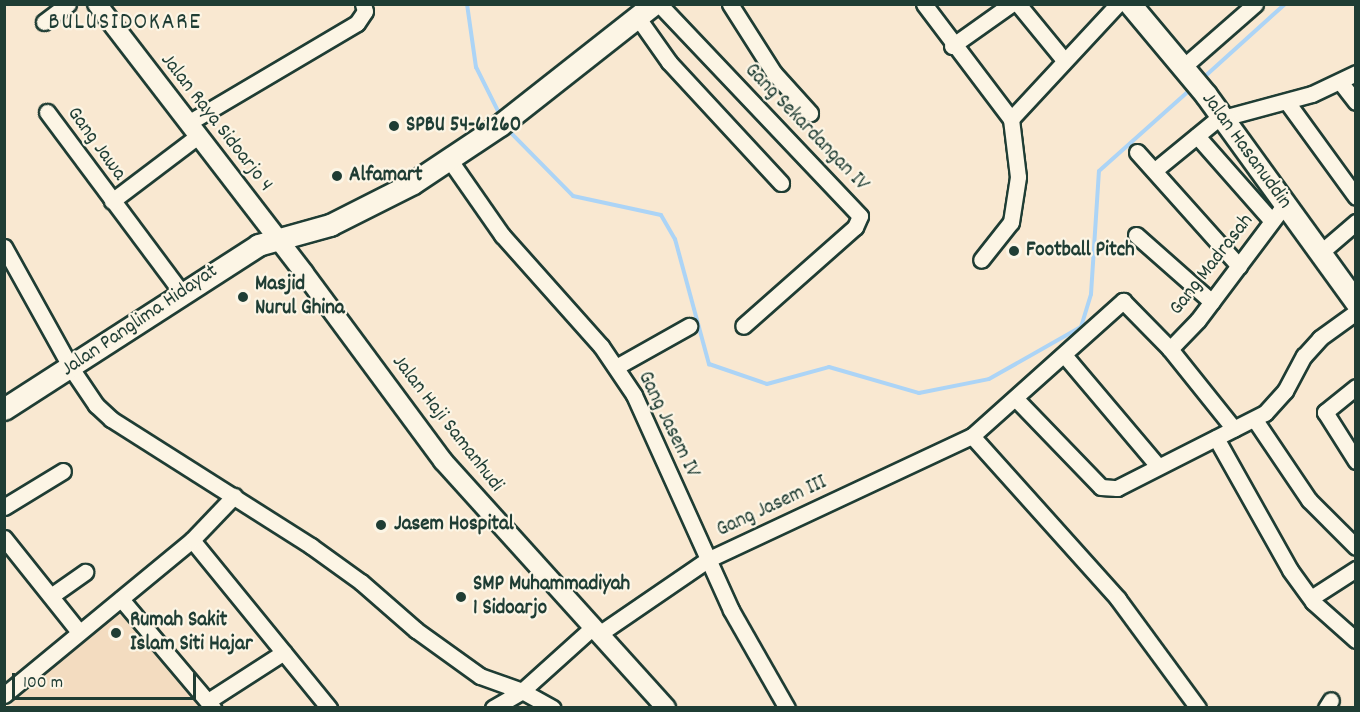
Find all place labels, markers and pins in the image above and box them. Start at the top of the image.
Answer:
place label: SPBU 54-61260 [406,113,521,139]
marker: SPBU 54-61260 [387,119,401,133]
place label: Alfamart [349,163,423,189]
marker: Alfamart [330,169,344,183]
place label: Football Pitch [1026,238,1135,264]
marker: Football Pitch [1007,244,1021,258]
place label: Masjid Nurul Ghina [255,272,345,322]
marker: Masjid Nurul Ghina [236,290,250,304]
place label: Jasem Hospital [394,512,514,538]
marker: Jasem Hospital [372,516,390,534]
place label: SMP Muhammadiyah 1 Sidoarjo [473,572,630,622]
marker: SMP Muhammadiyah 1 Sidoarjo [454,590,468,604]
place label: Rumah Sakit Islam Siti Hajar [130,608,253,658]
marker: Rumah Sakit Islam Siti Hajar [107,624,125,642]

